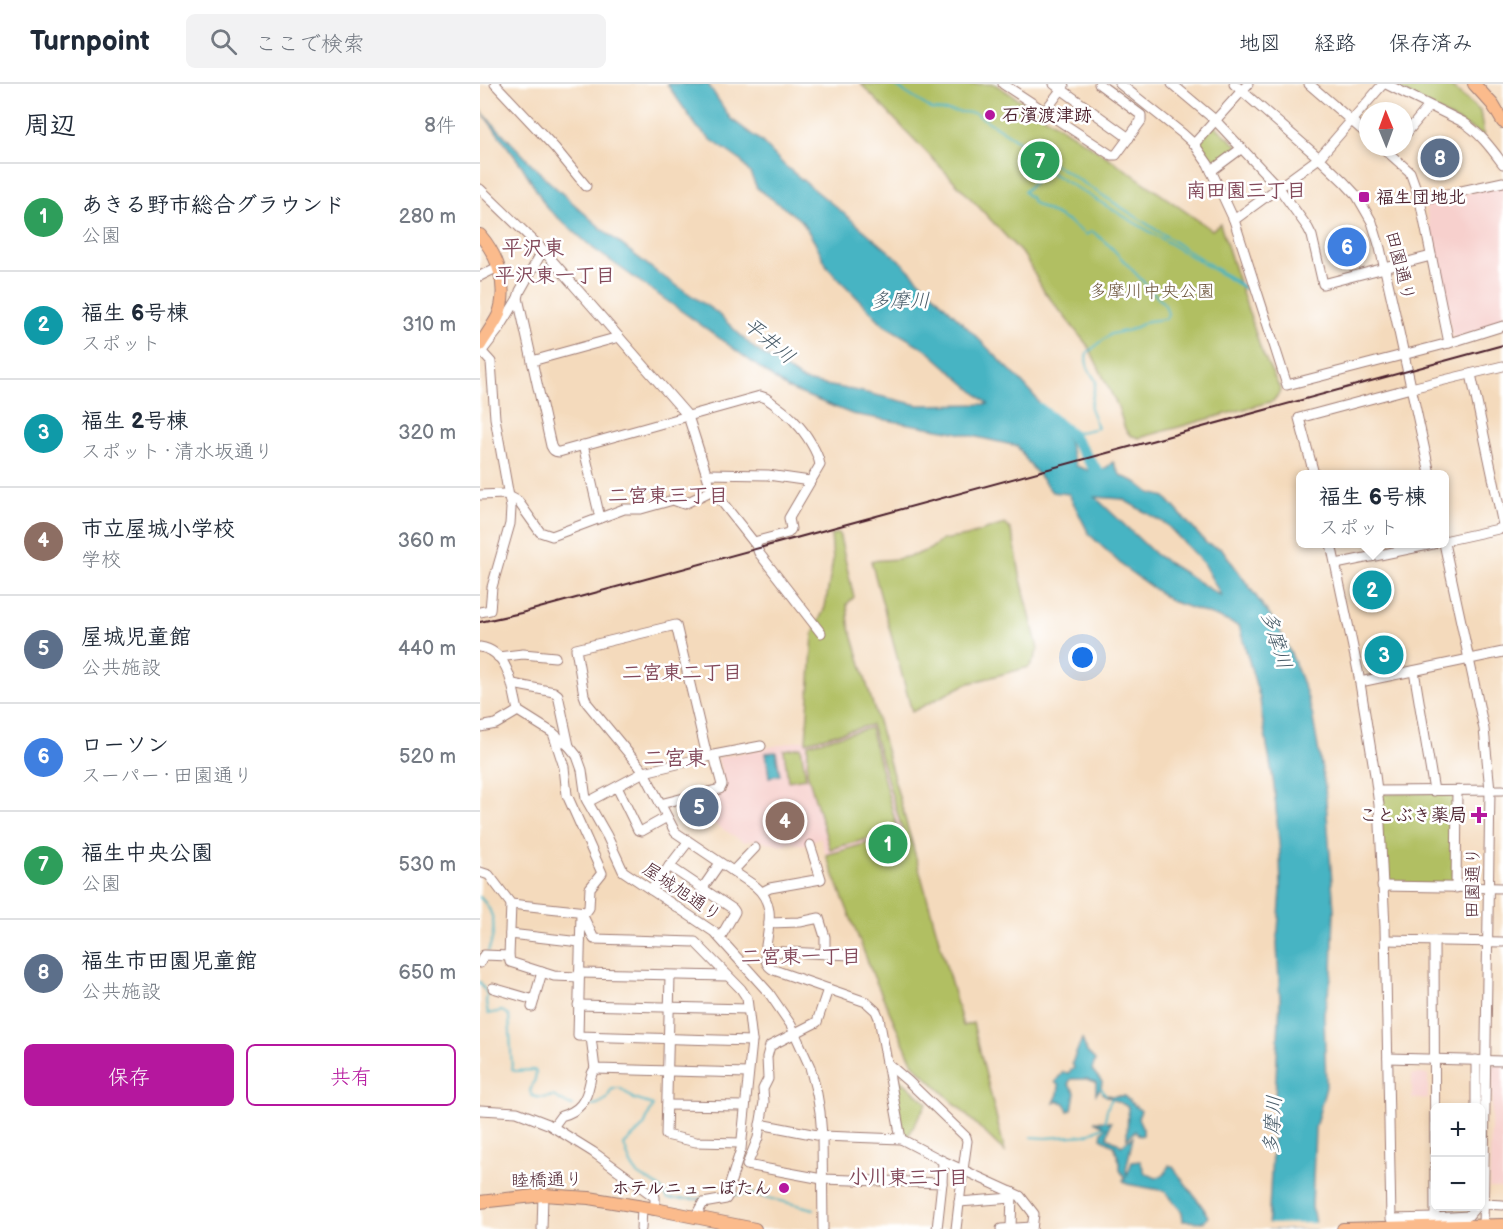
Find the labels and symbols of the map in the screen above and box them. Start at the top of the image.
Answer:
north arrow [1359,102,1413,156]
place label: 石濱渡津跡 [1002,105,1092,126]
marker: 石濱渡津跡 [983,108,997,122]
pin: 8 [1420,136,1460,181]
pin: 7 [1020,138,1060,184]
district label: 南田園三丁目 [1186,179,1306,203]
place label: 福生団地北 [1376,187,1466,208]
marker: 福生団地北 [1357,190,1371,204]
pin: 6 [1328,224,1366,270]
street label: 田園通り [1381,229,1419,303]
district label: 平沢東 [502,236,565,261]
district label: 平沢東一丁目 [495,264,615,288]
park label: 多摩川中央公園 [1089,281,1215,302]
water label: 多摩川 [870,289,930,313]
water label: 平井川 [738,313,800,369]
district label: 二宮東三丁目 [608,484,728,508]
pin: 2 [1352,568,1392,612]
water label: 多摩川 [1256,608,1296,672]
pin: 3 [1364,632,1404,678]
your location [1068,643,1097,672]
district label: 二宮東二丁目 [622,661,742,685]
district label: 二宮東 [644,746,707,771]
pin: 5 [680,784,718,830]
pin: 4 [766,798,804,844]
place label: ことぶき薬局 [1359,805,1467,826]
marker: ことぶき薬局 [1472,808,1486,822]
pin: 1 [868,822,908,867]
street label: 田園通り [1462,847,1484,919]
street label: 屋城旭通り [639,858,725,926]
district label: 二宮東一丁目 [741,945,861,969]
water label: 多摩川 [1259,1094,1287,1156]
district label: 小川東三丁目 [848,1166,968,1190]
street label: 睦橋通り [511,1169,583,1191]
place label: ホテルニューぼたん [611,1178,772,1199]
marker: ホテルニューぼたん [777,1181,791,1195]

